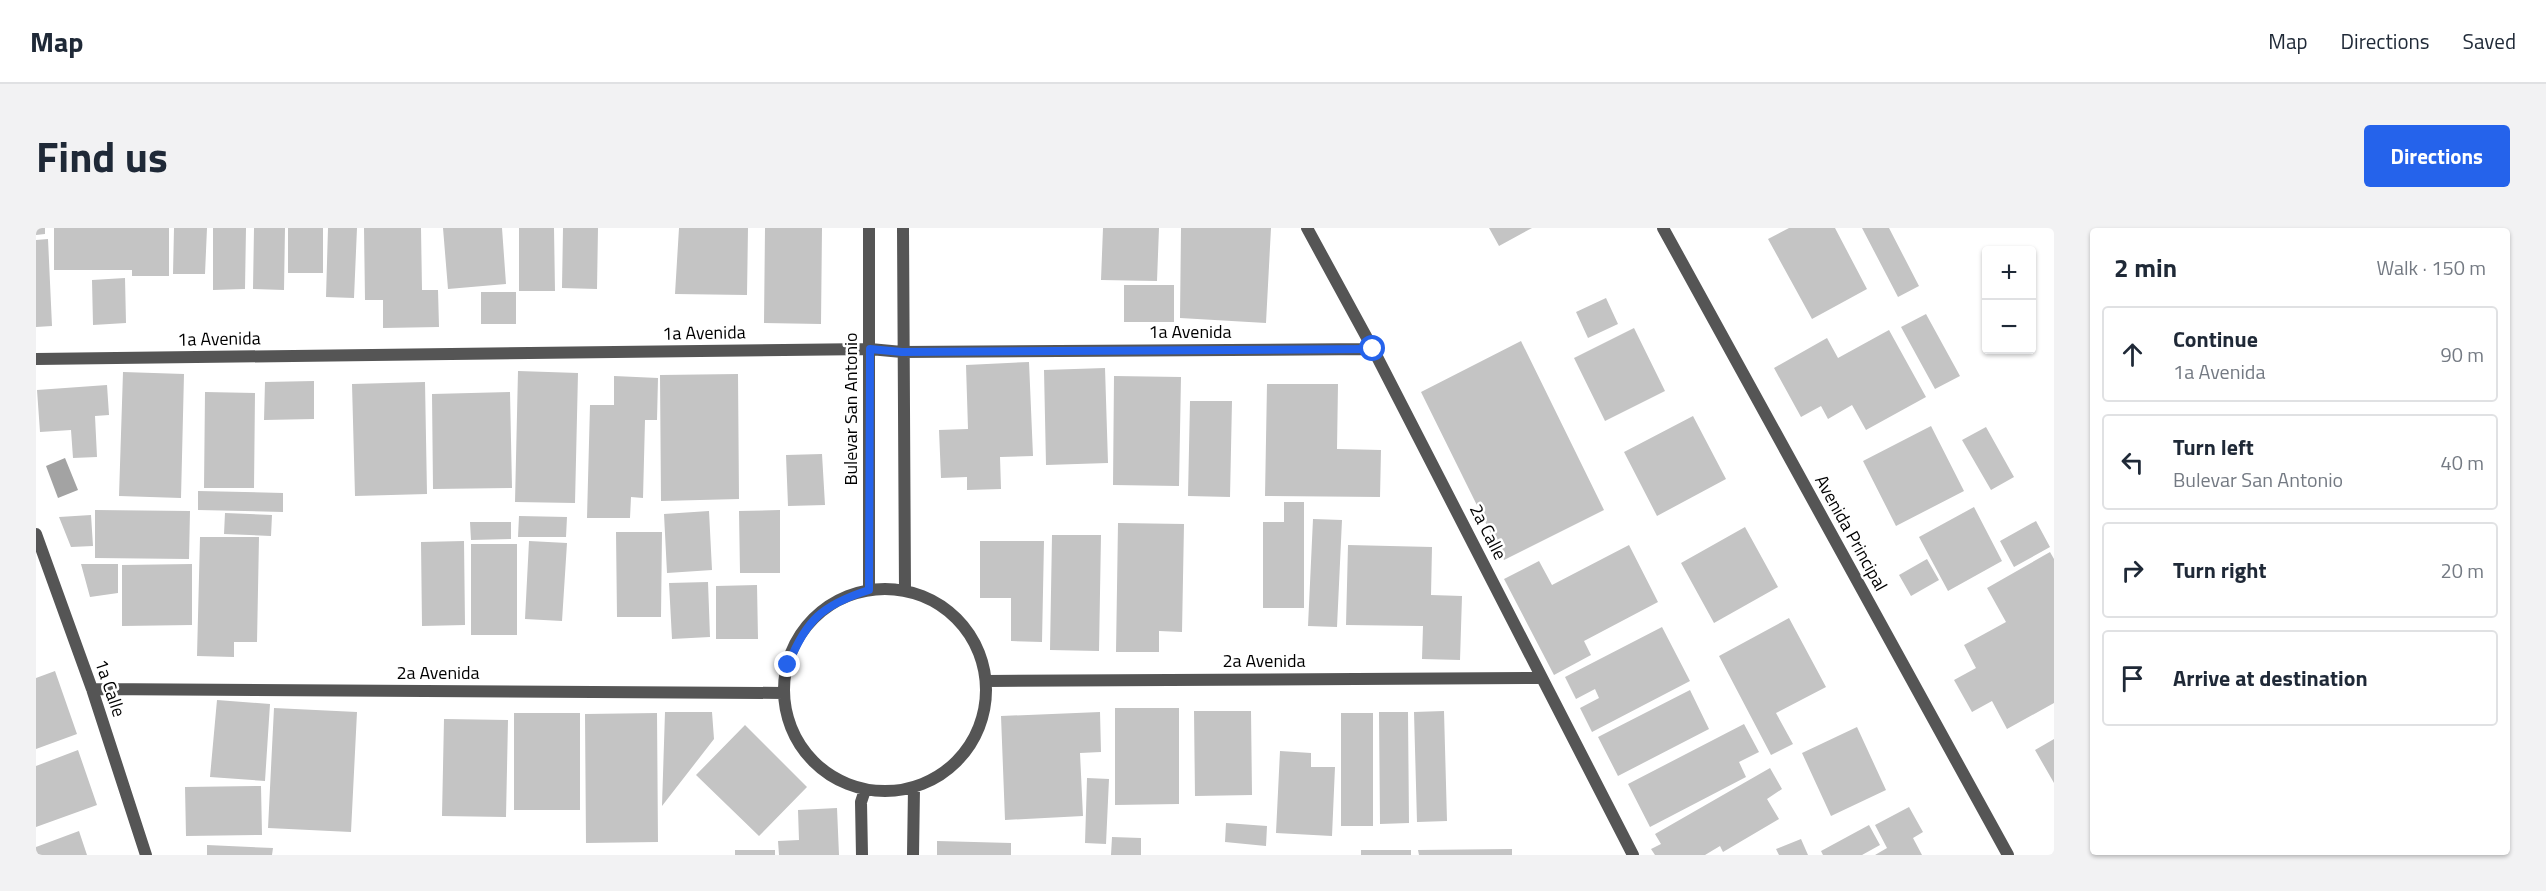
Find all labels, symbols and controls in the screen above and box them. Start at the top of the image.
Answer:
text: Map [30,20,84,63]
text: Map [2268,25,2308,57]
text: Directions [2341,25,2430,57]
text: Saved [2463,25,2516,57]
text: Find us [36,124,168,188]
button: Directions [2364,125,2510,187]
map controls [1982,246,2036,354]
button: + [1982,246,2036,300]
text: 2 min [2114,248,2177,287]
text: Walk · 150 m [2377,252,2486,283]
button: − [1982,300,2036,354]
street label: 1a Avenida [662,318,746,347]
street label: 1a Avenida [1148,318,1232,345]
text: Continue [2173,322,2258,356]
street label: 1a Avenida [177,324,261,353]
street label: Bulevar San Antonio [837,332,864,486]
route start [1359,335,1385,361]
icon: ahead [2116,338,2149,371]
text: 90 m [2440,339,2484,370]
text: 1a Avenida [2173,356,2265,387]
text: Turn left [2173,430,2254,464]
icon: left [2116,446,2149,479]
text: 40 m [2440,447,2484,478]
text: Bulevar San Antonio [2173,464,2343,495]
street label: Avenida Principal [1808,470,1895,596]
street label: 2a Calle [1463,499,1514,564]
text: Turn right [2173,553,2267,587]
icon: right [2116,554,2149,587]
text: 20 m [2440,555,2484,586]
street label: 2a Avenida [1222,647,1306,674]
route end [774,651,800,677]
street label: 1a Calle [88,655,133,720]
street label: 2a Avenida [396,659,480,686]
text: Arrive at destination [2173,661,2368,695]
icon: arrive [2116,662,2149,695]

